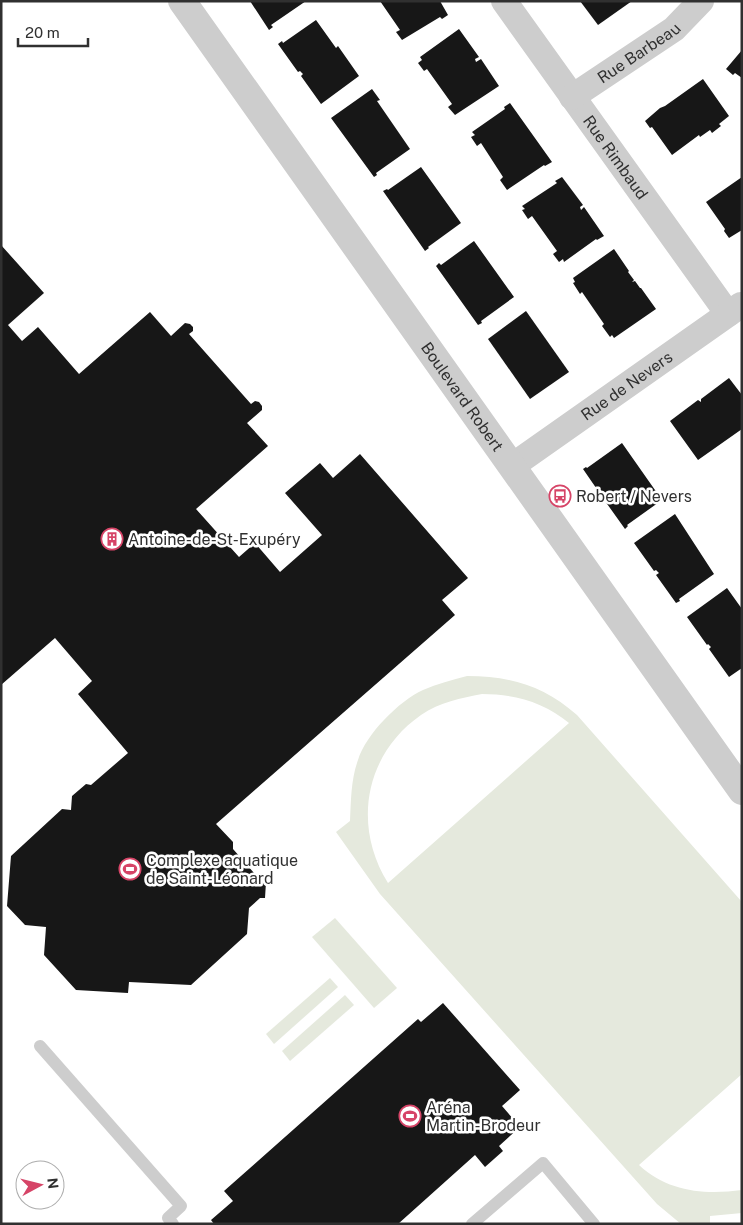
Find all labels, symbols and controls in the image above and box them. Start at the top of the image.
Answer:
scale bar [18,15,88,47]
street label: Rue Barbeau [594,19,685,87]
text: 20 m [25,24,60,41]
street label: Rue Rimbaud [579,112,652,203]
street label: Boulevard Robert [417,339,507,455]
street label: Rue de Nevers [577,347,676,425]
bus stop icon: Robert / Nevers [548,484,572,508]
place label: Robert / Nevers [576,487,692,506]
building icon: Antoine-de-St-Exupéry [100,527,124,551]
place label: Antoine-de-St-Exupéry [128,530,301,549]
place label: Complexe aquatique de Saint-Léonard [146,851,298,888]
sports icon: Complexe aquatique de Saint-Léonard [118,857,142,881]
place label: Aréna Martin-Brodeur [426,1098,541,1135]
sports icon: Aréna Martin-Brodeur [398,1104,422,1128]
north arrow [15,1160,65,1210]
text: N [44,1177,62,1190]

